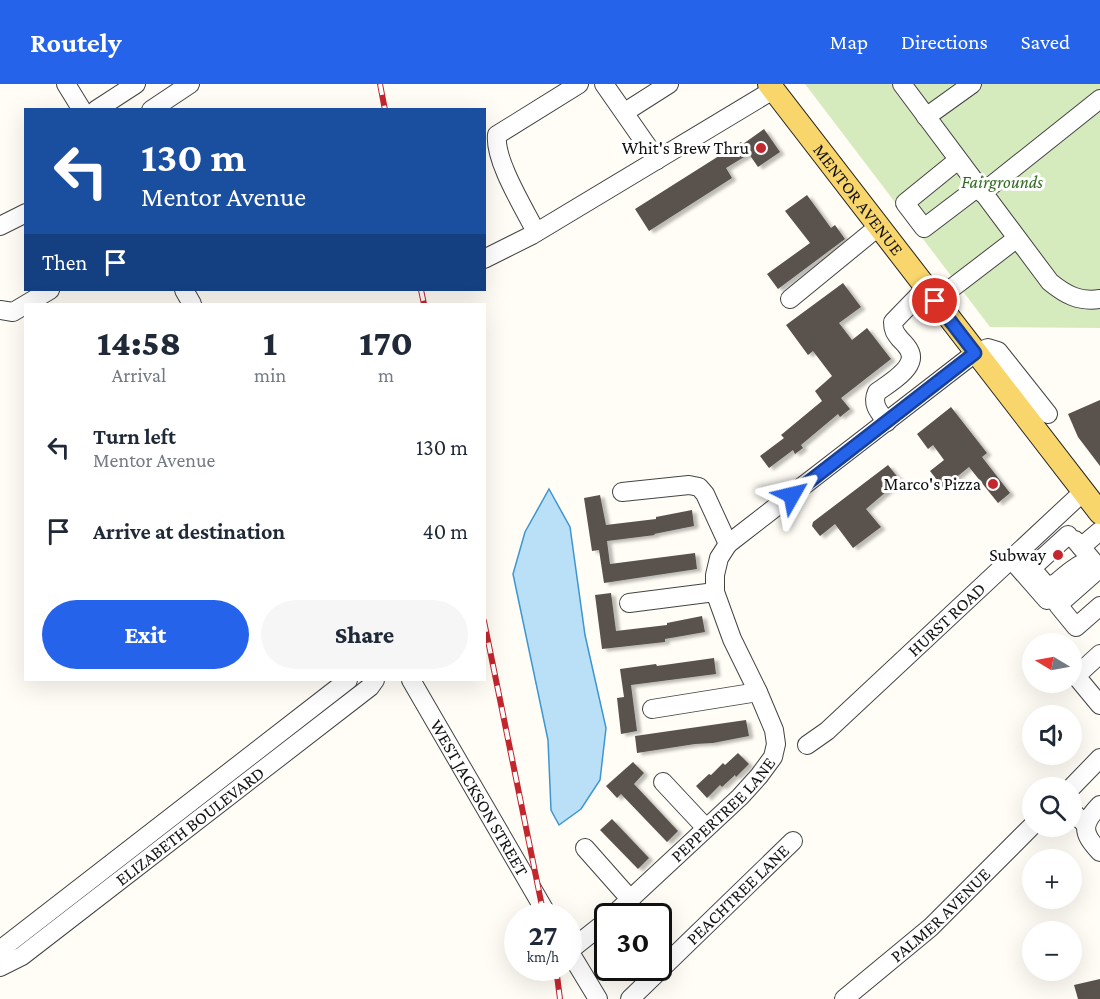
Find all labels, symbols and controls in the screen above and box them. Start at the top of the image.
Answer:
text: Routely [30,27,122,58]
text: Map [830,30,868,54]
text: Directions [901,30,988,54]
text: Saved [1021,30,1070,54]
icon: left [42,132,120,210]
text: 130 m [141,133,246,180]
place label: Whit's Brew Thru [622,138,749,158]
street label: MENTOR AVENUE [809,140,907,259]
marker: Whit's Brew Thru [754,141,768,155]
park label: Fairgrounds [961,172,1043,192]
text: Mentor Avenue [141,182,306,212]
icon: arrive [99,246,132,279]
text: Then [42,250,87,275]
pin [909,275,960,326]
icon: arrive [918,284,951,317]
text: 14:58 [97,323,181,363]
text: 1 [263,323,277,363]
text: 170 [359,323,413,363]
text: Arrival [112,364,166,386]
text: min [254,364,286,386]
text: m [378,364,394,386]
text: Turn left [93,424,176,449]
icon: left [42,431,75,464]
text: 130 m [416,435,468,460]
text: Mentor Avenue [93,449,215,471]
position arrow [760,463,824,527]
place label: Marco's Pizza [884,474,981,494]
marker: Marco's Pizza [986,477,1000,491]
icon: arrive [42,515,75,548]
text: Arrive at destination [93,519,285,544]
text: 40 m [423,519,468,544]
place label: Subway [989,545,1047,565]
marker: Subway [1051,548,1065,562]
street label: HURST ROAD [904,578,989,660]
button: Exit [42,600,249,669]
button: Share [261,600,468,669]
north arrow [1022,633,1082,693]
map controls [1022,633,1082,981]
button: sound [1022,705,1082,765]
street label: WEST JACKSON STREET [426,716,533,880]
street label: PEPPERTREE LANE [667,753,780,866]
street label: ELIZABETH BOULEVARD [112,762,268,890]
button: search [1022,777,1082,837]
street label: PEACHTREE LANE [682,840,793,949]
button: + [1022,849,1082,909]
street label: PALMER AVENUE [887,863,995,966]
speed limit sign: 30 [594,903,672,981]
text: 27 [528,918,558,951]
button: − [1022,921,1082,981]
text: km/h [527,949,559,965]

